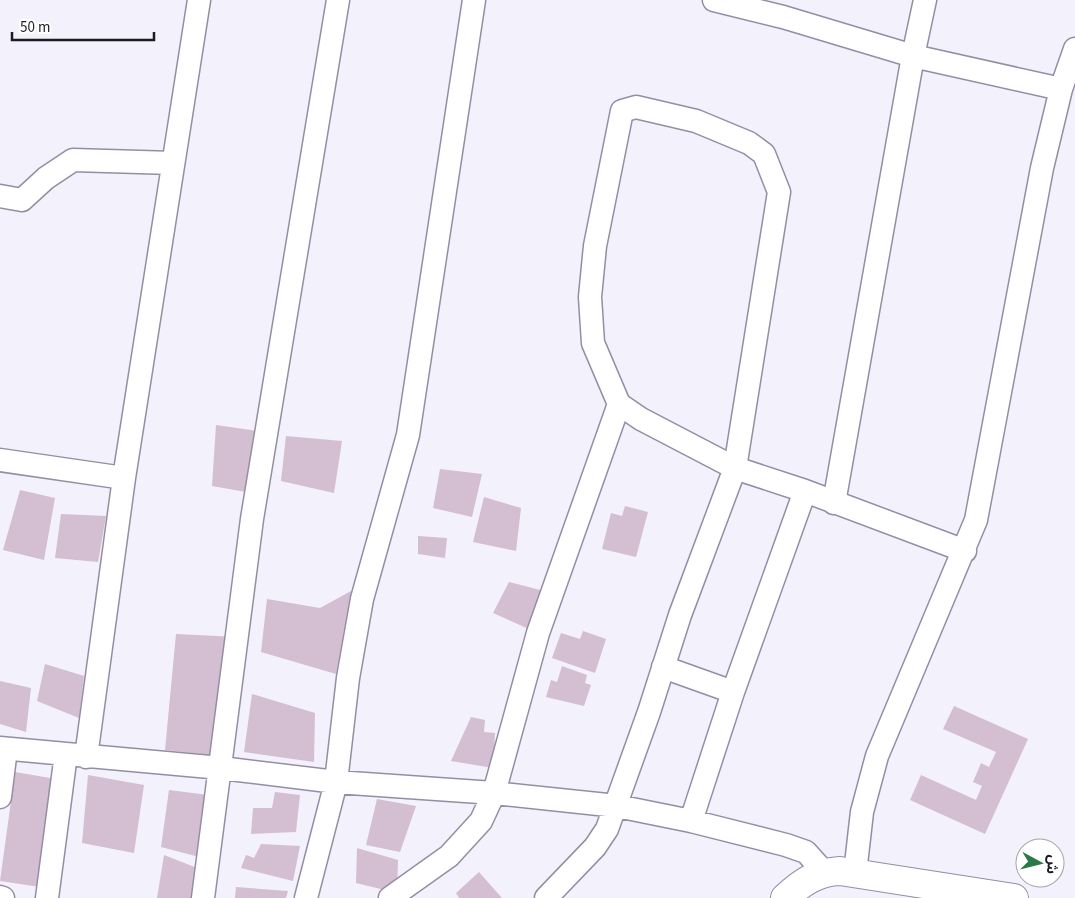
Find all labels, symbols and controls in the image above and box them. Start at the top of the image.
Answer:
scale bar [12,10,155,42]
text: 50 m [20,17,50,38]
north arrow [1015,838,1065,888]
text: ش [1041,854,1063,875]

